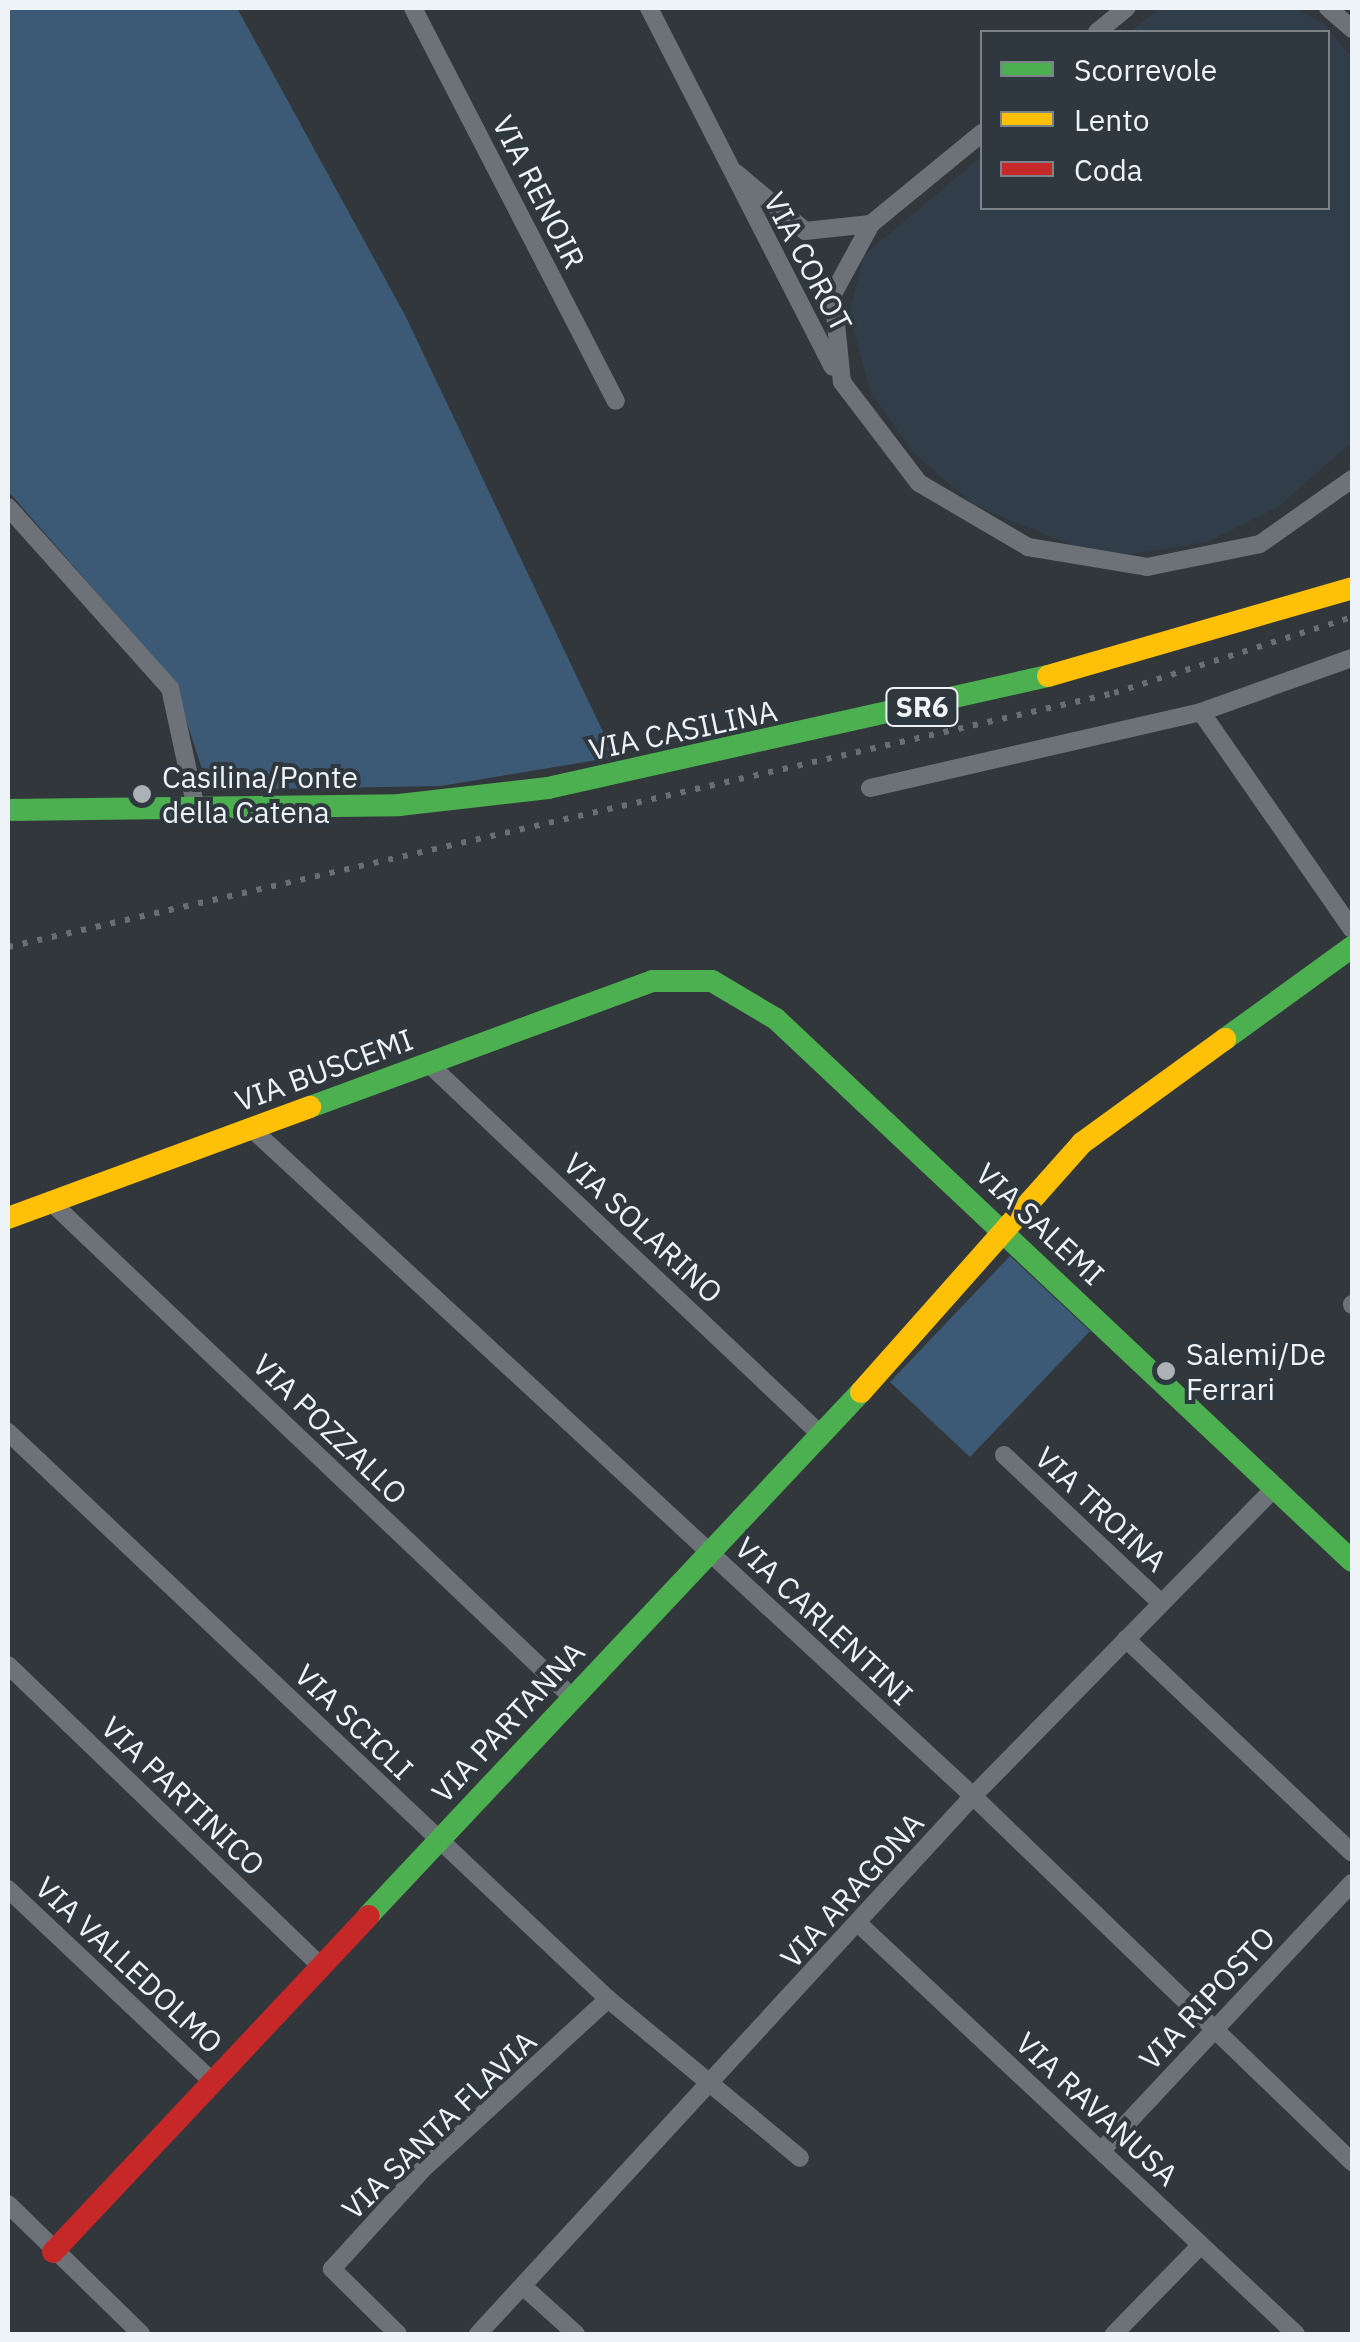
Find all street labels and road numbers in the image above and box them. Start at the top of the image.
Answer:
street label: VIA RENOIR [485,109,593,275]
street label: VIA COROT [756,186,860,338]
road number: SR6 [884,684,960,730]
street label: VIA CASILINA [586,693,780,767]
street label: VIA BUSCEMI [230,1021,418,1119]
street label: VIA SOLARINO [556,1145,730,1311]
street label: VIA SALEMI [968,1156,1112,1292]
street label: VIA POZZALLO [246,1347,414,1511]
street label: VIA TROINA [1028,1439,1174,1579]
street label: VIA CARLENTINI [728,1530,920,1712]
street label: VIA PARTANNA [424,1634,592,1810]
street label: VIA SCICLI [287,1657,421,1787]
street label: VIA PARTINICO [94,1709,272,1883]
street label: VIA ARAGONA [773,1805,931,1975]
street label: VIA VALLEDOLMO [28,1869,230,2061]
street label: VIA RIPOSTO [1132,1919,1282,2077]
street label: VIA SANTA FLAVIA [334,2023,544,2227]
street label: VIA RAVANUSA [1009,2025,1185,2193]

